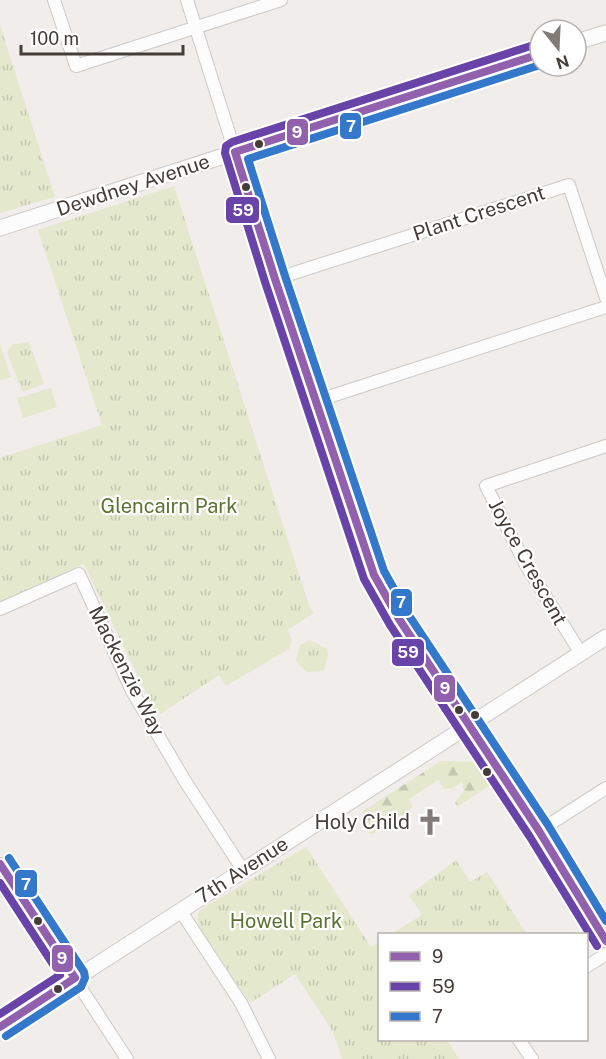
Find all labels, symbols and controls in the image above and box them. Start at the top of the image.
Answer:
scale bar [21,18,183,56]
north arrow [528,18,588,78]
text: 100 m [30,28,79,49]
text: N [554,51,571,73]
line badge: 7 [339,112,362,140]
text: 7 [346,117,356,136]
line badge: 9 [286,118,309,146]
text: 9 [292,123,302,142]
unlabelled marker [253,138,265,150]
street label: Dewdney Avenue [53,149,213,221]
street label: Plant Crescent [410,180,548,246]
unlabelled marker [240,181,252,193]
line badge: 59 [225,196,260,224]
text: 59 [232,201,254,220]
park label: Glencairn Park [101,494,237,518]
street label: Joyce Crescent [484,495,572,629]
line badge: 7 [390,588,413,617]
text: 7 [396,593,406,612]
street label: Mackenzie Way [84,602,170,740]
line badge: 59 [391,638,425,667]
text: 59 [397,643,419,662]
line badge: 9 [433,674,456,703]
text: 9 [440,679,450,698]
unlabelled marker [453,704,465,716]
unlabelled marker [469,709,481,721]
unlabelled marker [481,766,493,778]
church icon: Holy Child [415,807,445,837]
place label: Holy Child [314,810,410,834]
street label: 7th Avenue [191,831,293,909]
line badge: 7 [14,869,38,898]
text: 7 [21,875,31,894]
park label: Howell Park [230,909,342,933]
unlabelled marker [32,915,44,927]
legend [378,933,588,1041]
line badge: 9 [51,944,74,973]
text: 9 [432,946,443,967]
text: 9 [57,949,67,968]
text: 59 [432,976,455,997]
unlabelled marker [52,983,64,995]
text: 7 [432,1006,443,1027]

